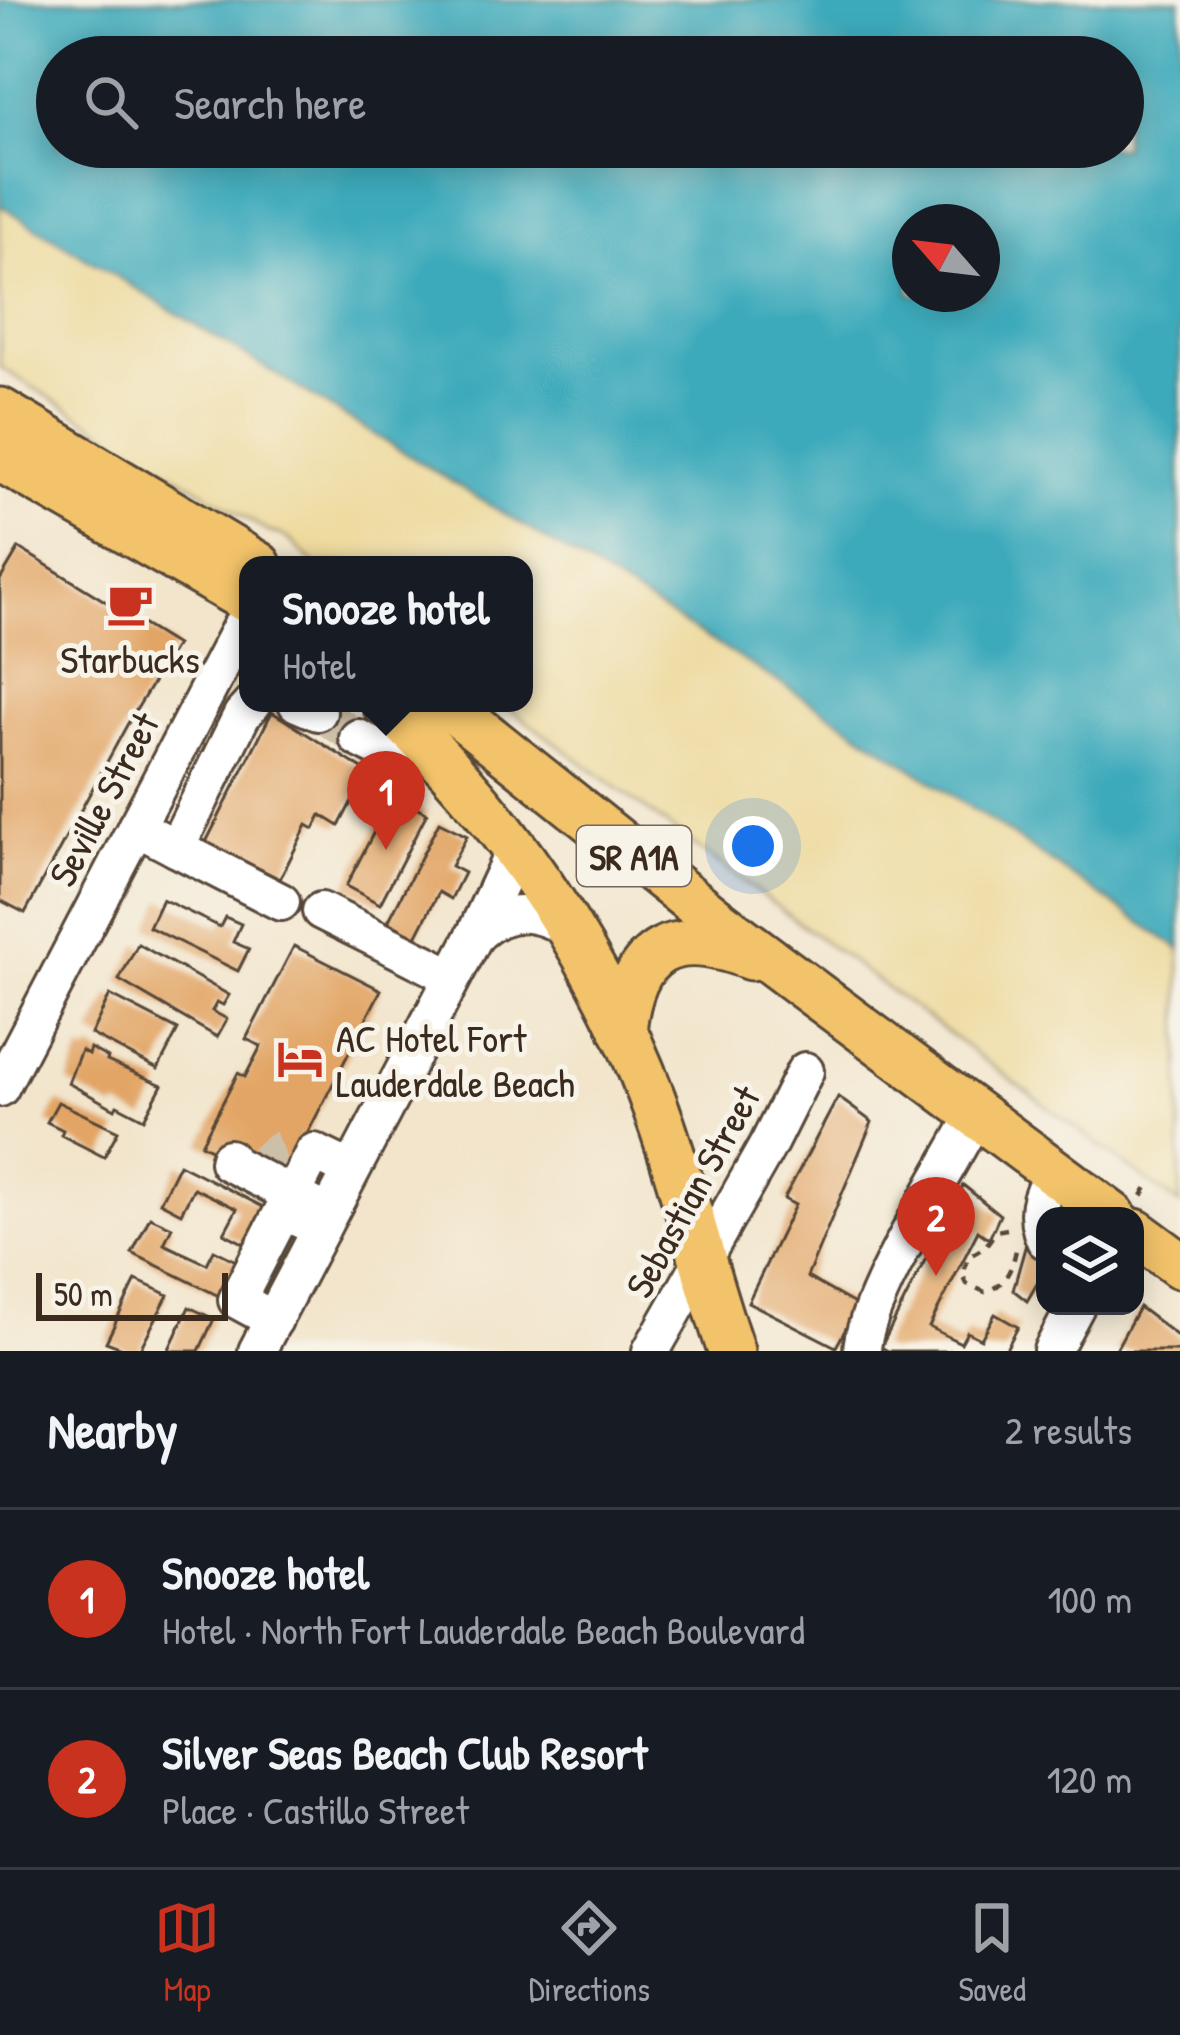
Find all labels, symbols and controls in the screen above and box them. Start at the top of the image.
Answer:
search box [36,36,1144,168]
icon: search [78,69,144,135]
text: Search here [174,72,366,133]
north arrow [892,204,1000,312]
popup [239,556,533,712]
text: Snooze hotel [282,577,490,638]
cafe icon: Starbucks [105,579,155,629]
place label: Starbucks [60,632,200,685]
text: Hotel [282,638,356,691]
street label: Seville Street [35,702,171,895]
pin: 1 [347,751,425,850]
your location [723,816,783,876]
road number: SR A1A [577,826,691,886]
place label: AC Hotel Fort Lauderdale Beach [336,1011,575,1109]
hotel icon: AC Hotel Fort Lauderdale Beach [275,1034,325,1084]
street label: Sebastian Street [612,1075,772,1306]
pin: 2 [897,1177,975,1276]
map controls [1036,1207,1144,1315]
button: layers [1036,1207,1144,1315]
scale bar [36,1267,228,1320]
text: 50 m [54,1272,113,1316]
text: Nearby [48,1395,178,1464]
text: 2 results [1005,1403,1132,1456]
text: Snooze hotel [162,1542,369,1603]
text: 1 [80,1572,94,1625]
text: 100 m [1047,1572,1132,1625]
text: Hotel · North Fort Lauderdale Beach Boulevard [162,1603,805,1656]
text: Silver Seas Beach Club Resort [162,1722,647,1783]
text: 2 [78,1752,96,1805]
text: 120 m [1047,1752,1132,1805]
text: Place · Castillo Street [162,1783,469,1836]
tab: Map [154,1895,220,2011]
tab: Directions [529,1895,650,2011]
tab: Saved [958,1895,1026,2011]

